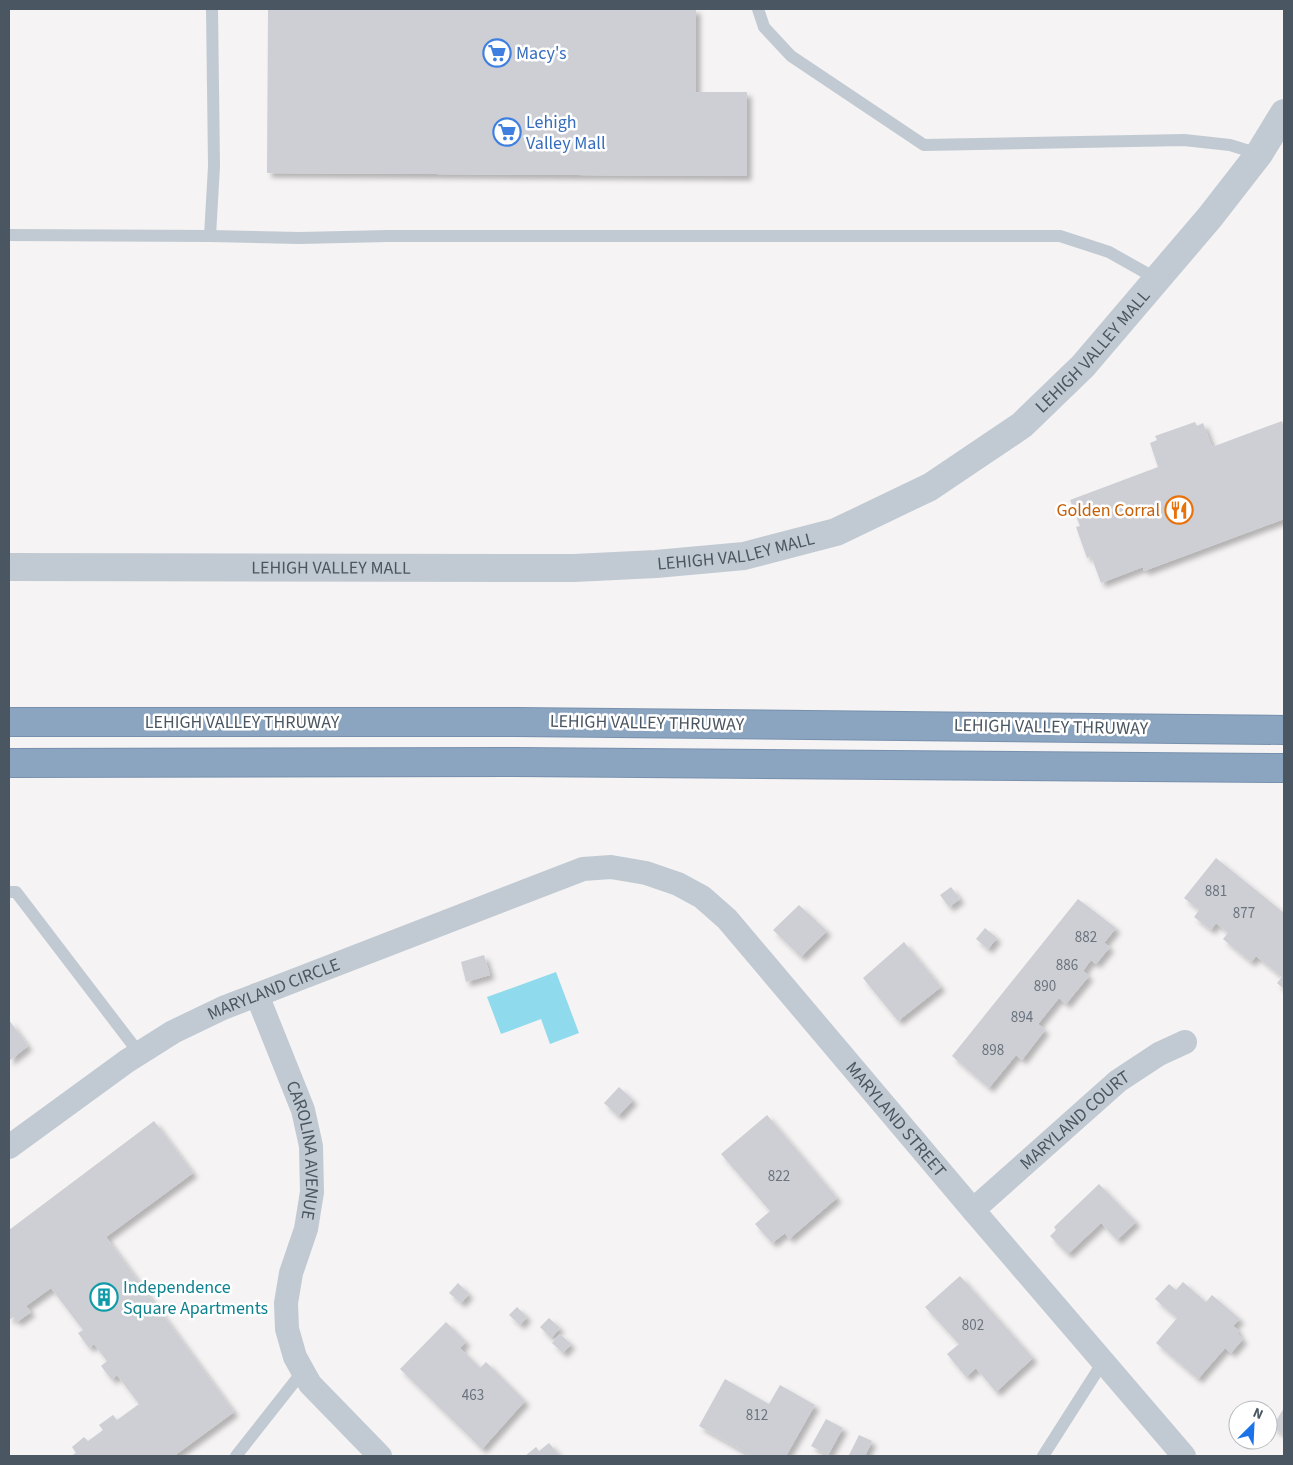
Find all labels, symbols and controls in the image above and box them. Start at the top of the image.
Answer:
supermarket icon: Macy's [482,38,512,68]
place label: Macy's [516,41,567,66]
place label: Lehigh Valley Mall [526,110,606,156]
supermarket icon: Lehigh Valley Mall [492,117,522,147]
street label: LEHIGH VALLEY MALL [1029,284,1156,418]
restaurant icon: Golden Corral [1164,495,1194,525]
place label: Golden Corral [1056,498,1160,523]
street label: LEHIGH VALLEY MALL [656,526,817,576]
street label: LEHIGH VALLEY MALL [251,555,411,580]
street label: LEHIGH VALLEY THRUWAY [550,709,745,737]
street label: LEHIGH VALLEY THRUWAY [145,710,340,735]
street label: LEHIGH VALLEY THRUWAY [954,713,1149,741]
house number: 881 [1205,881,1227,902]
house number: 877 [1233,903,1255,924]
house number: 882 [1075,927,1097,948]
street label: MARYLAND CIRCLE [203,952,344,1026]
house number: 886 [1056,955,1078,976]
house number: 890 [1034,976,1056,997]
house number: 894 [1011,1007,1034,1028]
house number: 898 [982,1040,1004,1061]
street label: MARYLAND STREET [840,1056,953,1183]
street label: MARYLAND COURT [1014,1064,1135,1175]
street label: CAROLINA AVENUE [280,1077,325,1222]
house number: 822 [768,1166,790,1187]
place label: Independence Square Apartments [123,1275,268,1321]
building icon: Independence Square Apartments [89,1282,119,1312]
house number: 802 [962,1315,984,1336]
house number: 463 [462,1385,484,1406]
north arrow [1228,1400,1278,1450]
text: N [1250,1403,1266,1425]
house number: 812 [746,1405,768,1426]

